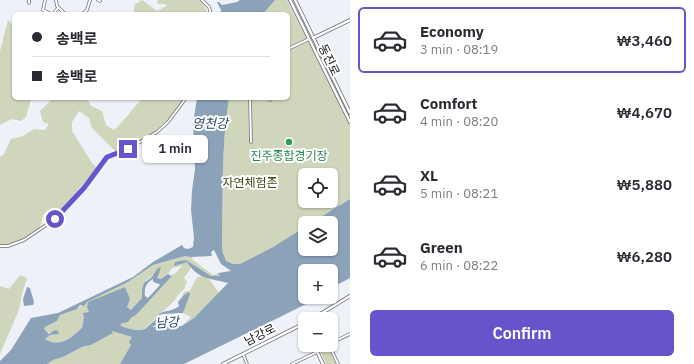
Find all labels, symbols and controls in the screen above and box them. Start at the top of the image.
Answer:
icon: car [372,22,408,58]
text: Economy [420,22,484,41]
text: 송백로 [56,29,97,48]
text: ₩3,460 [616,31,672,50]
text: 3 min · 08:19 [420,41,498,58]
street label: 동진로 [315,42,343,78]
text: 송백로 [56,67,97,86]
icon: car [372,94,408,130]
text: Comfort [420,94,477,113]
text: ₩4,670 [616,103,672,122]
text: 4 min · 08:20 [420,113,498,130]
water label: 영천강 [192,115,230,132]
callout: 1 min [142,135,208,163]
marker: 진주종합경기장 [284,137,294,147]
route end [119,140,137,158]
text: 1 min [158,140,192,157]
place label: 진주종합경기장 [250,148,328,163]
icon: car [372,166,408,202]
text: XL [420,166,438,185]
map controls [298,168,338,352]
button: locate [298,168,338,208]
park label: 자연체험존 [222,175,278,190]
text: ₩5,880 [616,175,672,194]
text: 5 min · 08:21 [420,185,498,202]
route start [46,210,64,228]
button: layers [298,216,338,256]
icon: car [372,238,408,274]
text: Green [420,238,463,257]
text: ₩6,280 [616,247,672,266]
text: 6 min · 08:22 [420,257,498,274]
button: + [298,264,338,304]
button: Confirm [370,310,674,356]
button: − [298,312,338,352]
water label: 남강 [155,313,182,332]
street label: 남강로 [242,320,278,349]

